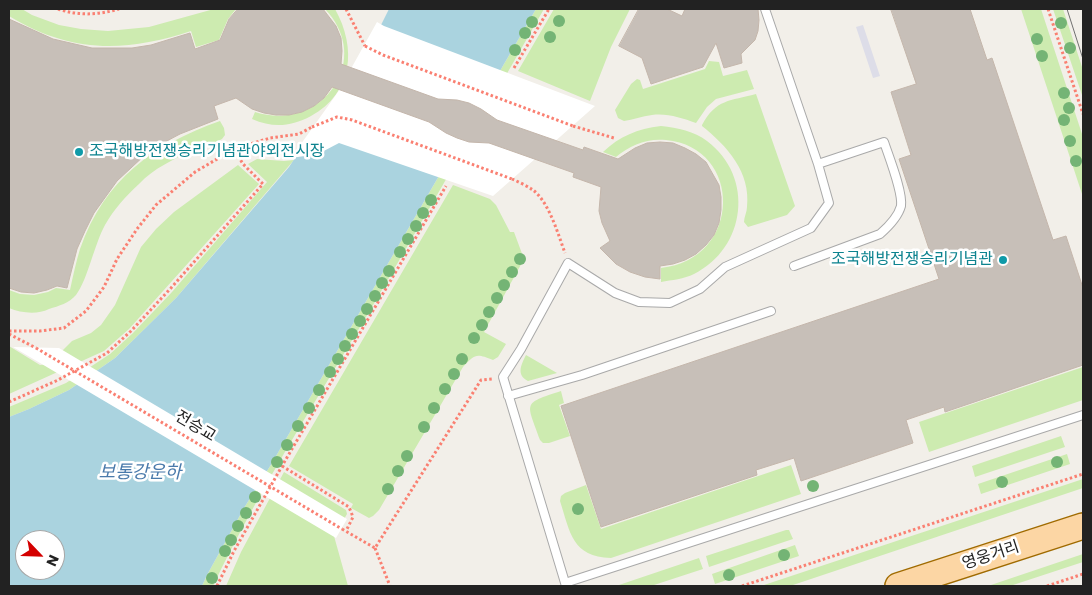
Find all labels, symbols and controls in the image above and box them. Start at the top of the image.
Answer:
place label: 조국해방전쟁승리기념관야외전시장 [89,142,325,162]
marker: 조국해방전쟁승리기념관야외전시장 [73,146,85,158]
place label: 조국해방전쟁승리기념관 [831,250,993,270]
marker: 조국해방전쟁승리기념관 [997,254,1009,266]
street label: 전승교 [171,407,219,447]
water label: 보통강운하 [99,462,181,484]
north arrow [15,530,65,580]
street label: 영웅거리 [960,538,1022,574]
text: N [42,552,64,570]

